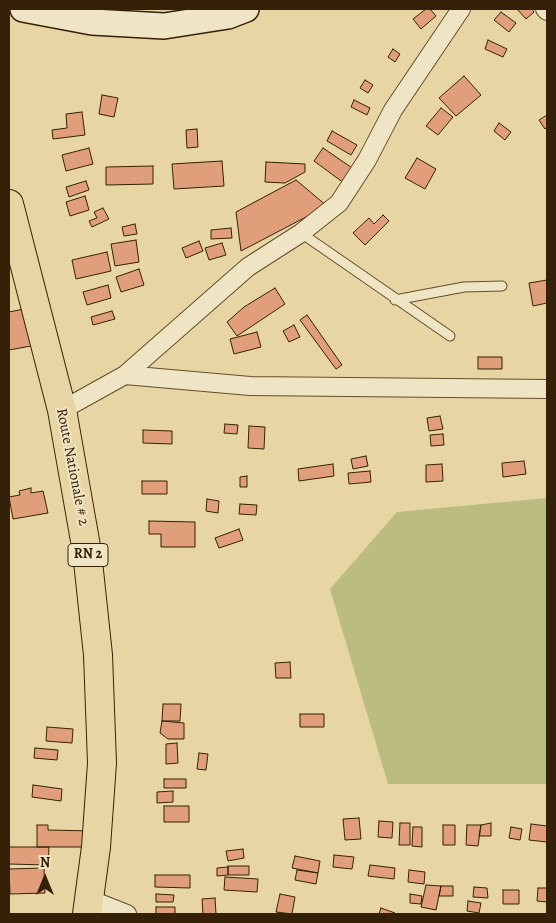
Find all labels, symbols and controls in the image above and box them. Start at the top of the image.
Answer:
street label: Route Nationale # 2 [52,407,92,527]
road number: RN 2 [68,544,108,566]
north arrow [20,853,70,903]
text: N [40,853,50,872]

